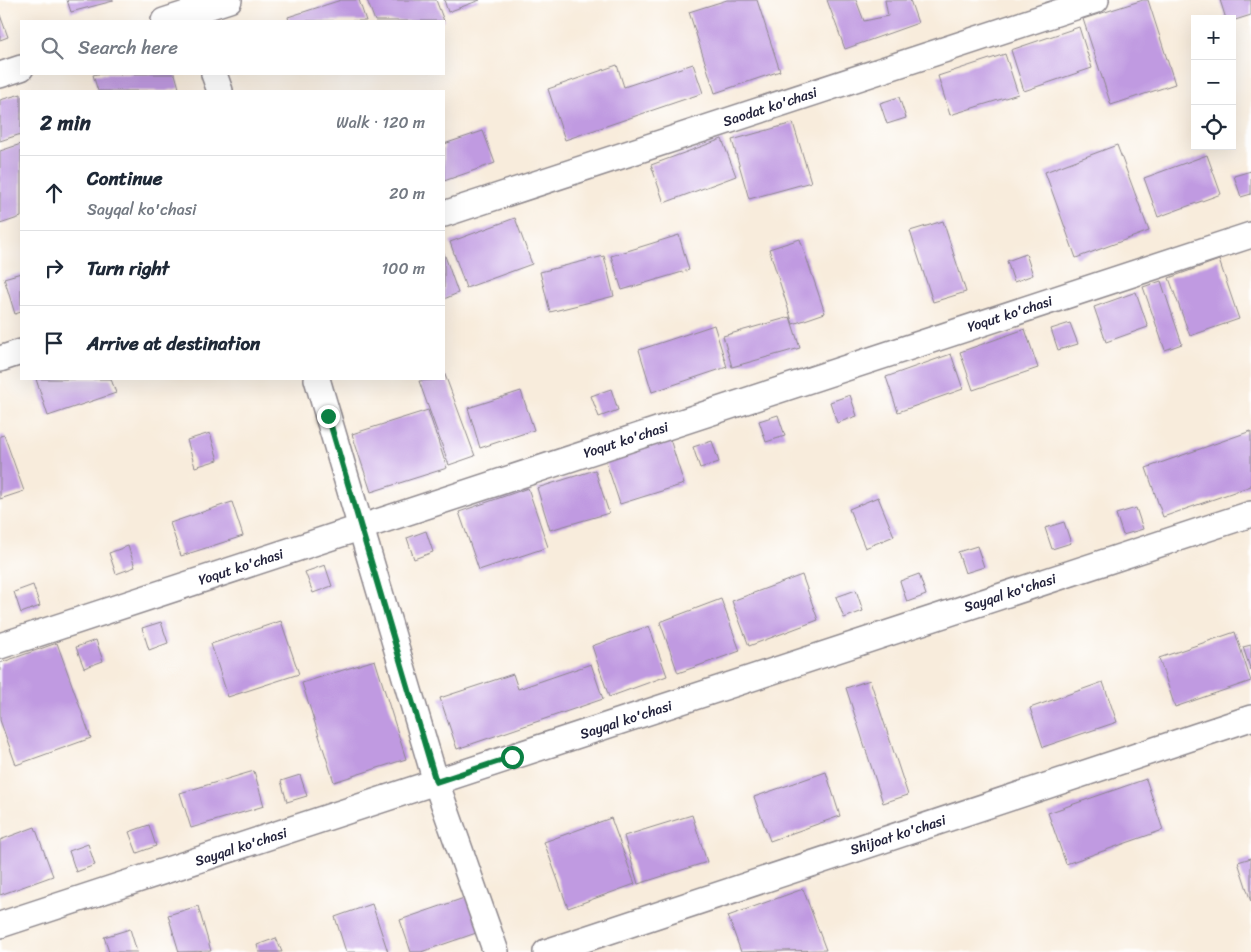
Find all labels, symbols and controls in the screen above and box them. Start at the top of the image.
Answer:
map controls [1191,15,1236,150]
button: + [1191,15,1236,60]
search box [20,20,445,75]
text: Search here [78,31,178,64]
icon: search [38,34,66,62]
button: − [1191,60,1236,105]
street label: Saodat ko'chasi [720,80,821,134]
text: 2 min [40,104,91,142]
button: locate [1191,105,1236,150]
text: Walk · 120 m [336,108,425,137]
text: Continue [87,162,163,195]
icon: ahead [40,179,68,207]
text: 20 m [389,179,425,208]
text: Sayqal ko'chasi [87,195,197,224]
text: Turn right [87,252,169,285]
icon: right [40,254,68,282]
text: 100 m [381,254,425,283]
street label: Yoqut ko'chasi [964,288,1057,339]
text: Arrive at destination [87,327,260,360]
icon: arrive [40,329,68,357]
route end [317,405,340,428]
street label: Yoqut ko'chasi [580,414,673,465]
street label: Yoqut ko'chasi [195,541,288,592]
street label: Sayqal ko'chasi [961,566,1061,620]
street label: Sayqal ko'chasi [577,693,677,747]
route start [501,746,524,769]
street label: Shijoat ko'chasi [847,807,950,862]
street label: Sayqal ko'chasi [192,820,292,874]

